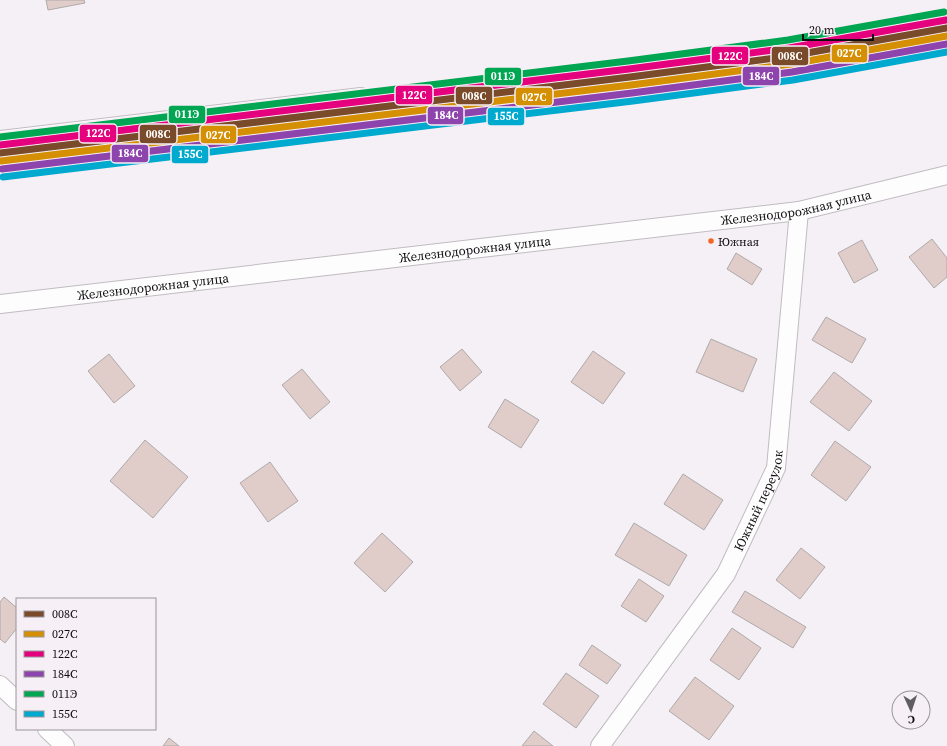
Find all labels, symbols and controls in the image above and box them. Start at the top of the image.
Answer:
scale bar [803,16,873,42]
text: 20 m [809,22,835,38]
line badge: 027С [831,44,868,63]
line badge: 122С [711,46,749,65]
line badge: 008С [771,46,809,66]
text: 027С [837,46,862,61]
text: 122С [718,49,743,64]
text: 008С [778,49,803,64]
line badge: 184С [742,66,780,86]
line badge: 011Э [484,67,522,86]
text: 011Э [491,69,516,84]
text: 184С [749,69,774,84]
line badge: 122С [395,85,433,105]
line badge: 008С [455,86,493,105]
line badge: 027С [515,87,553,106]
text: 122С [402,88,427,103]
text: 008С [462,89,487,104]
text: 027С [522,90,547,105]
line badge: 011Э [168,105,206,124]
line badge: 184С [427,106,464,125]
text: 011Э [175,107,200,122]
line badge: 155С [487,107,525,126]
text: 184С [434,108,459,123]
text: 155С [494,109,519,124]
line badge: 122С [79,124,117,143]
line badge: 008С [139,124,177,144]
line badge: 027С [200,125,237,144]
text: 122С [86,126,111,141]
text: 008С [146,127,171,142]
text: 027С [206,128,231,143]
line badge: 184С [111,144,149,163]
line badge: 155С [171,145,209,164]
text: 184С [118,146,143,161]
text: 155С [178,147,203,162]
street label: Железнодорожная улица [720,186,873,229]
street label: Железнодорожная улица [398,232,552,267]
place label: Южная [718,234,759,250]
marker: Южная [706,236,716,246]
street label: Железнодорожная улица [76,269,230,304]
street label: Южный переулок [730,449,787,554]
legend [16,598,156,730]
text: 008С [52,606,78,622]
text: 027С [52,626,78,642]
text: 122С [52,646,78,662]
text: 184С [52,666,78,682]
text: 011Э [52,686,77,702]
north arrow [891,690,931,730]
text: 155С [52,706,78,722]
text: С [908,712,915,727]

